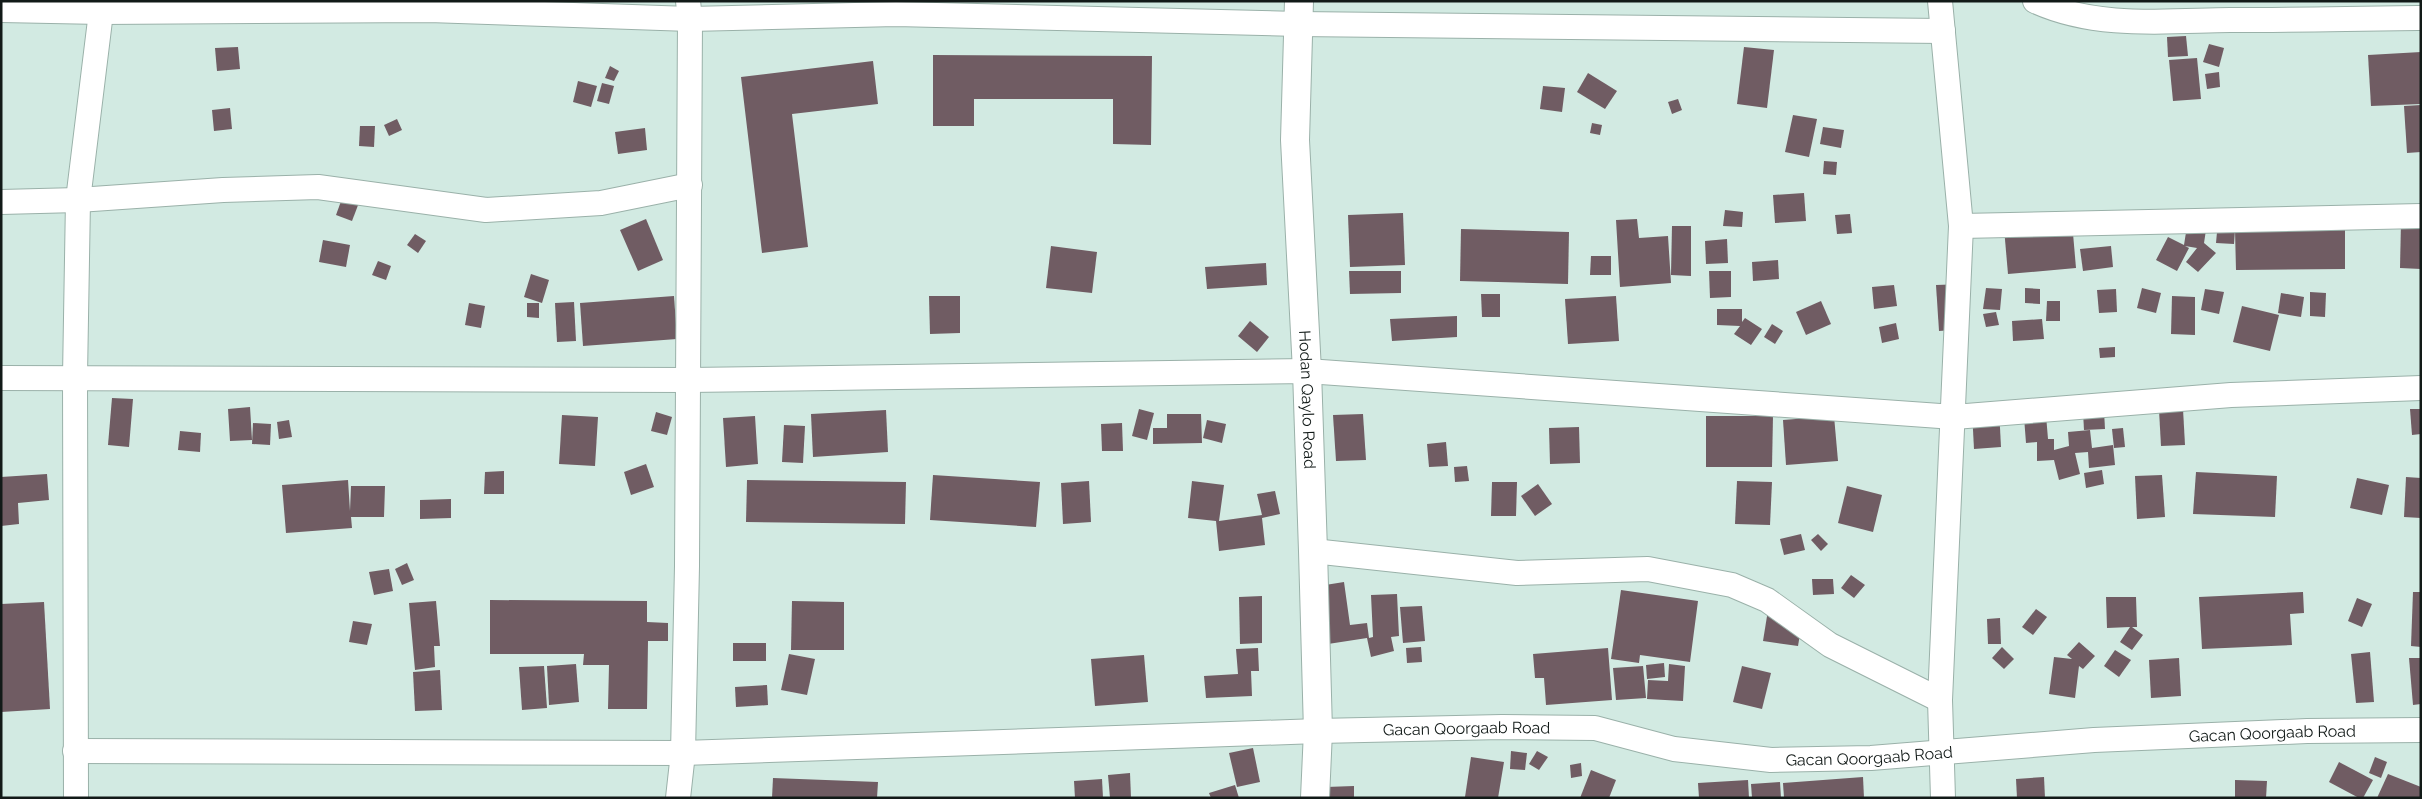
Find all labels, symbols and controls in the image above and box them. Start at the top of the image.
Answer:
street label: Hodan Qaylo Road [1295,330,1320,469]
street label: Gacan Qoorgaab Road [1383,717,1550,739]
street label: Gacan Qoorgaab Road [2188,721,2356,745]
street label: Gacan Qoorgaab Road [1785,742,1953,769]

